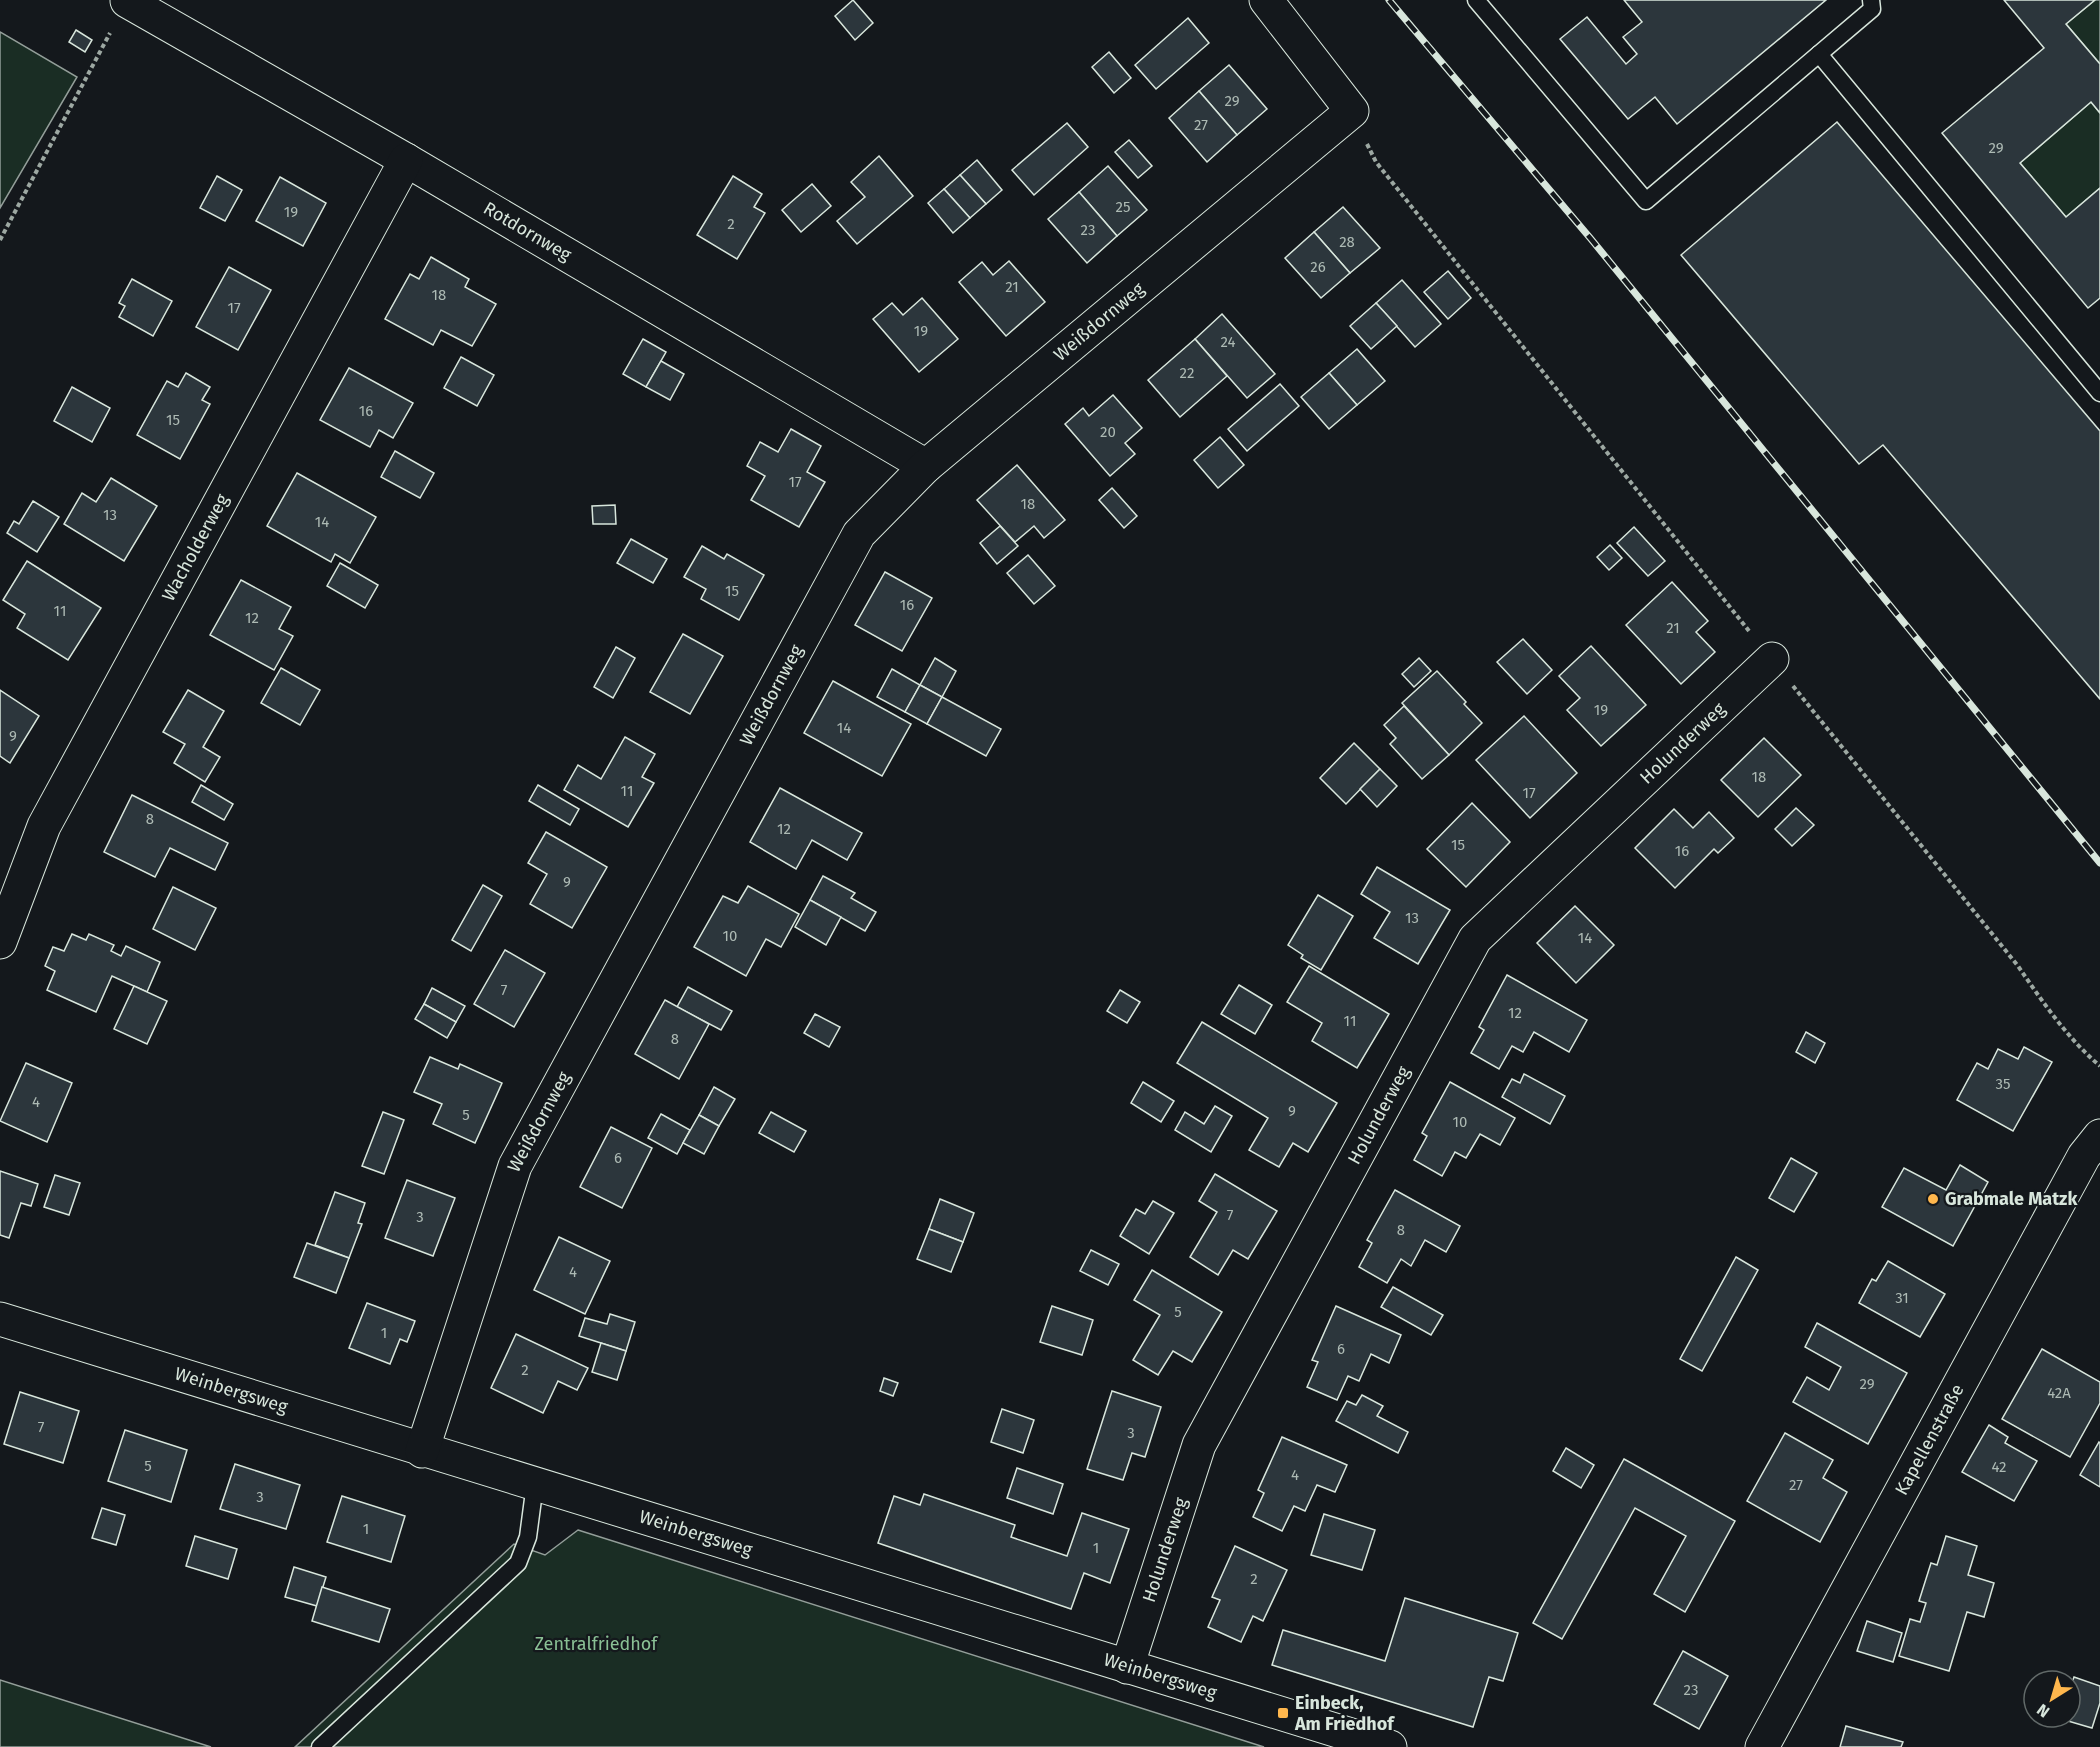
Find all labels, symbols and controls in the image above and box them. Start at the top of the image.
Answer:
house number: 29 [1224,92,1240,110]
house number: 27 [1194,116,1208,134]
house number: 29 [1988,139,2004,157]
street label: Rotdornweg [479,197,576,266]
house number: 25 [1116,198,1130,216]
house number: 19 [284,203,298,221]
house number: 2 [727,215,735,233]
house number: 23 [1081,221,1095,239]
house number: 28 [1339,233,1355,251]
house number: 26 [1310,258,1326,276]
street label: Weißdornweg [1049,277,1149,366]
house number: 21 [1005,278,1019,296]
house number: 18 [432,286,446,304]
house number: 17 [227,299,241,317]
house number: 19 [914,322,928,340]
house number: 24 [1220,333,1236,351]
house number: 22 [1180,364,1194,382]
house number: 16 [359,402,373,420]
house number: 15 [166,411,180,429]
house number: 20 [1100,423,1116,441]
house number: 17 [788,473,802,491]
street label: Wacholderweg [157,490,234,605]
house number: 18 [1021,495,1035,513]
house number: 13 [103,506,117,524]
house number: 14 [315,513,329,531]
house number: 15 [725,582,739,600]
house number: 16 [900,596,914,614]
house number: 11 [54,602,66,620]
house number: 12 [245,609,259,627]
house number: 21 [1666,619,1680,637]
street label: Weißdornweg [735,640,808,749]
street label: Holunderweg [1635,698,1730,789]
house number: 19 [1594,701,1608,719]
house number: 14 [837,719,851,737]
house number: 9 [9,727,17,745]
house number: 18 [1752,768,1766,786]
house number: 11 [621,782,633,800]
house number: 17 [1522,784,1536,802]
house number: 8 [146,810,154,828]
house number: 12 [777,820,791,838]
house number: 15 [1451,836,1465,854]
house number: 16 [1675,842,1689,860]
house number: 9 [563,873,571,891]
house number: 13 [1405,909,1419,927]
house number: 10 [723,927,737,945]
house number: 14 [1578,929,1592,947]
house number: 7 [501,981,508,999]
house number: 12 [1508,1004,1522,1022]
house number: 11 [1344,1012,1356,1030]
house number: 8 [671,1030,679,1048]
street label: Holunderweg [1343,1062,1415,1168]
street label: Weißdornweg [503,1067,576,1176]
house number: 35 [1995,1075,2011,1093]
house number: 4 [32,1093,40,1111]
house number: 9 [1288,1102,1296,1120]
house number: 5 [462,1106,470,1124]
house number: 10 [1453,1113,1467,1131]
house number: 6 [614,1149,622,1167]
place label: Grabmale Matzk [1945,1188,2078,1210]
marker: Grabmale Matzk [1926,1192,1940,1206]
house number: 7 [1227,1206,1234,1224]
house number: 3 [416,1208,424,1226]
house number: 8 [1397,1221,1405,1239]
house number: 4 [569,1263,577,1281]
house number: 31 [1895,1289,1909,1307]
house number: 5 [1174,1303,1182,1321]
house number: 1 [381,1324,387,1342]
house number: 6 [1337,1340,1345,1358]
house number: 2 [521,1361,529,1379]
street label: Weinbergsweg [172,1362,291,1418]
house number: 29 [1859,1375,1875,1393]
street label: Kapellenstraße [1890,1380,1969,1499]
house number: 42A [2047,1384,2071,1402]
house number: 7 [38,1418,45,1436]
house number: 3 [1127,1424,1135,1442]
house number: 5 [144,1457,152,1475]
house number: 42 [1991,1458,2007,1476]
house number: 4 [1291,1466,1299,1484]
house number: 27 [1789,1476,1803,1494]
house number: 3 [256,1488,264,1506]
street label: Holunderweg [1138,1494,1192,1605]
street label: Weinbergsweg [637,1506,755,1561]
house number: 1 [363,1520,369,1538]
house number: 1 [1093,1539,1099,1557]
house number: 2 [1250,1570,1258,1588]
park label: Zentralfriedhof [535,1633,659,1655]
street label: Weinbergsweg [1101,1649,1220,1704]
north arrow [2022,1669,2082,1729]
house number: 23 [1684,1681,1698,1699]
place label: Einbeck, Am Friedhof [1294,1692,1395,1735]
text: N [2033,1700,2053,1721]
marker: Einbeck, Am Friedhof [1276,1706,1290,1720]

